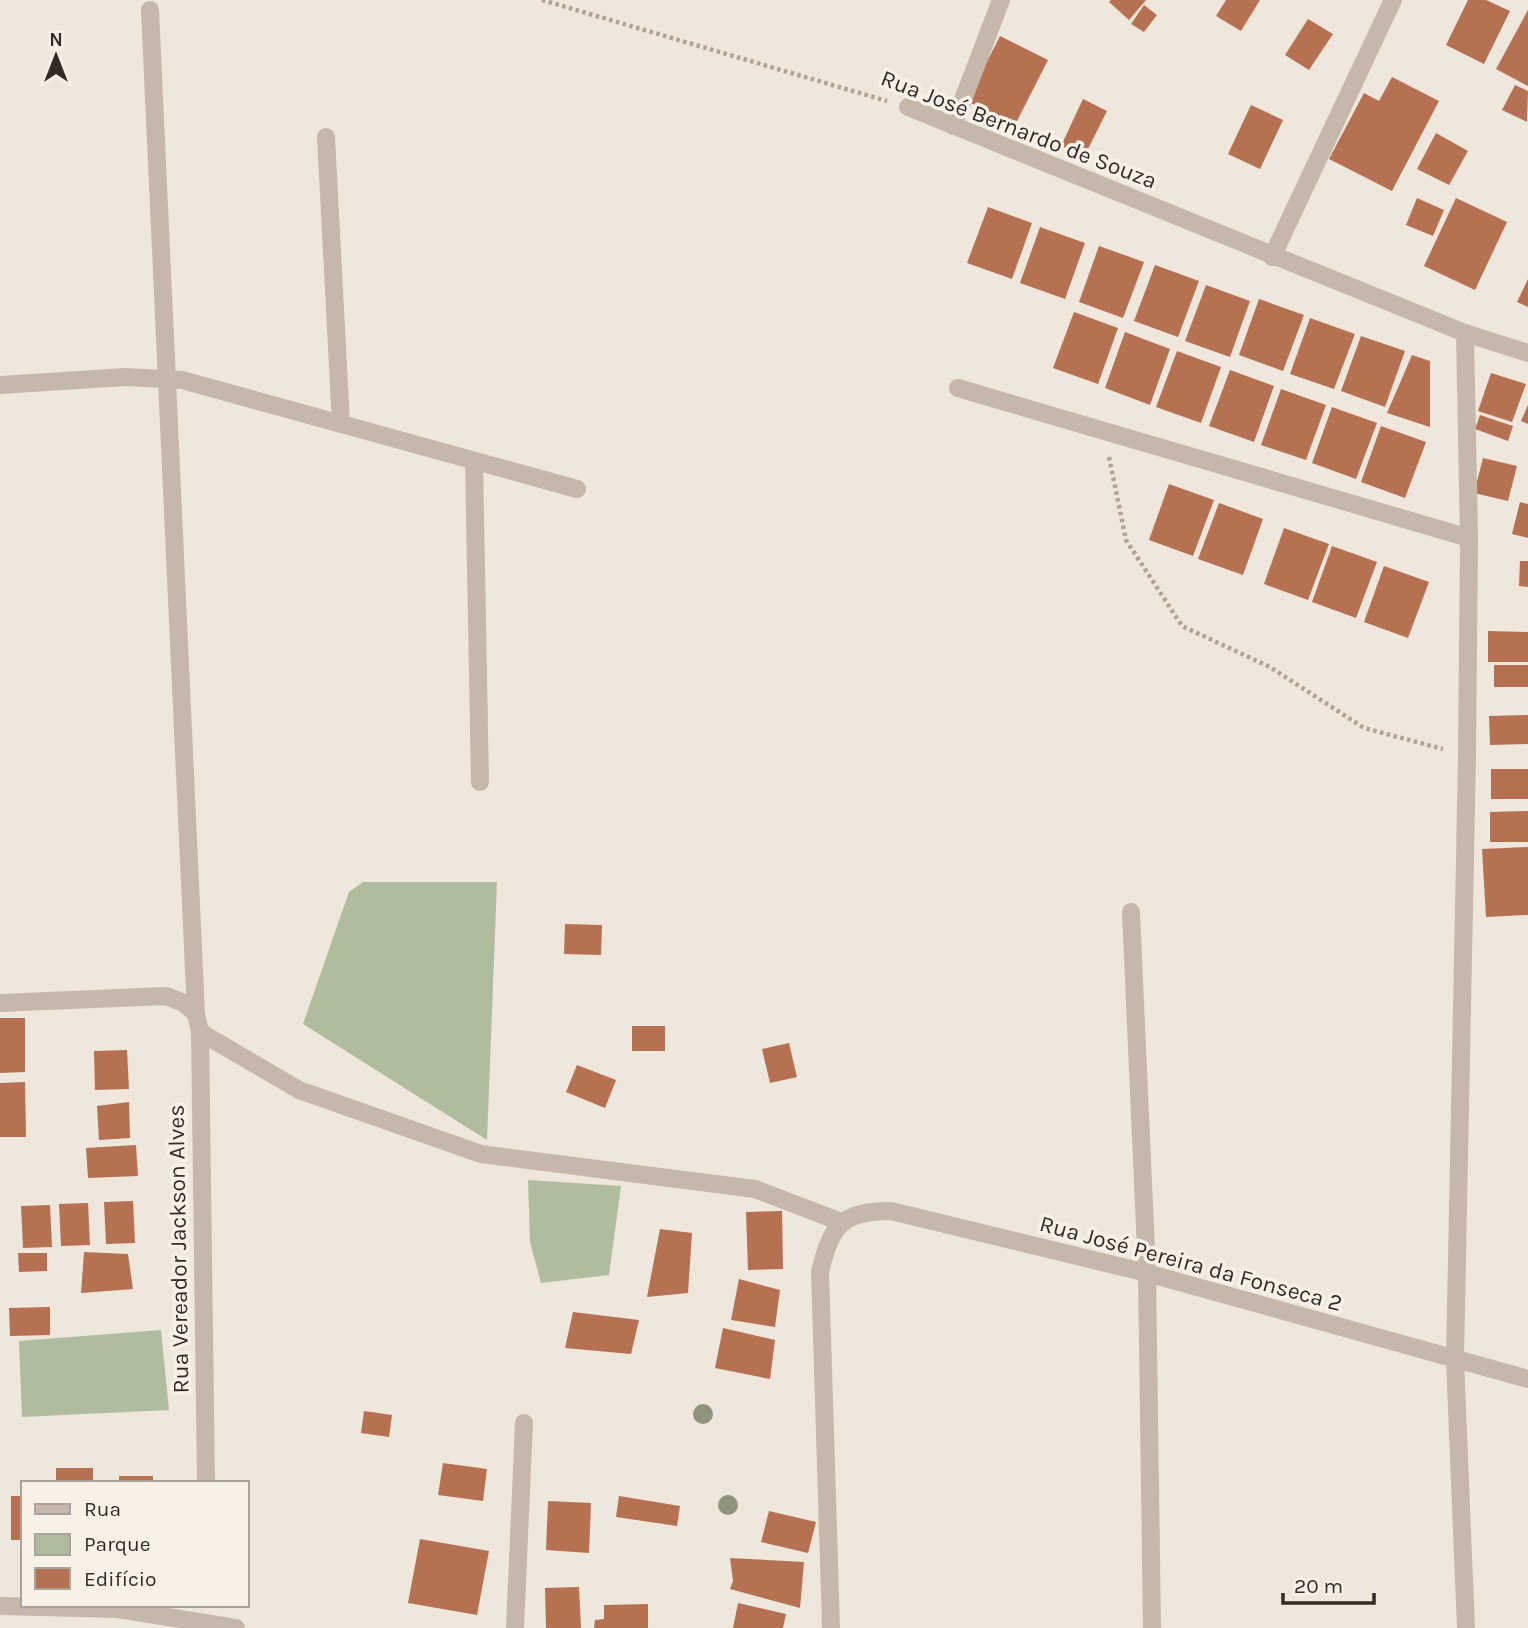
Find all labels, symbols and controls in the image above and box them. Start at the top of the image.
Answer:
north arrow [21,21,91,91]
text: N [49,29,63,51]
street label: Rua José Bernardo de Souza [877,64,1161,195]
street label: Rua Vereador Jackson Alves [162,1104,195,1394]
street label: Rua José Pereira da Fonseca 2 [1037,1210,1345,1317]
legend [21,1481,248,1607]
text: Rua [84,1497,121,1521]
text: Parque [84,1532,151,1556]
scale bar [1283,1562,1374,1606]
text: Edifício [84,1567,157,1591]
text: 20 m [1294,1574,1343,1598]

